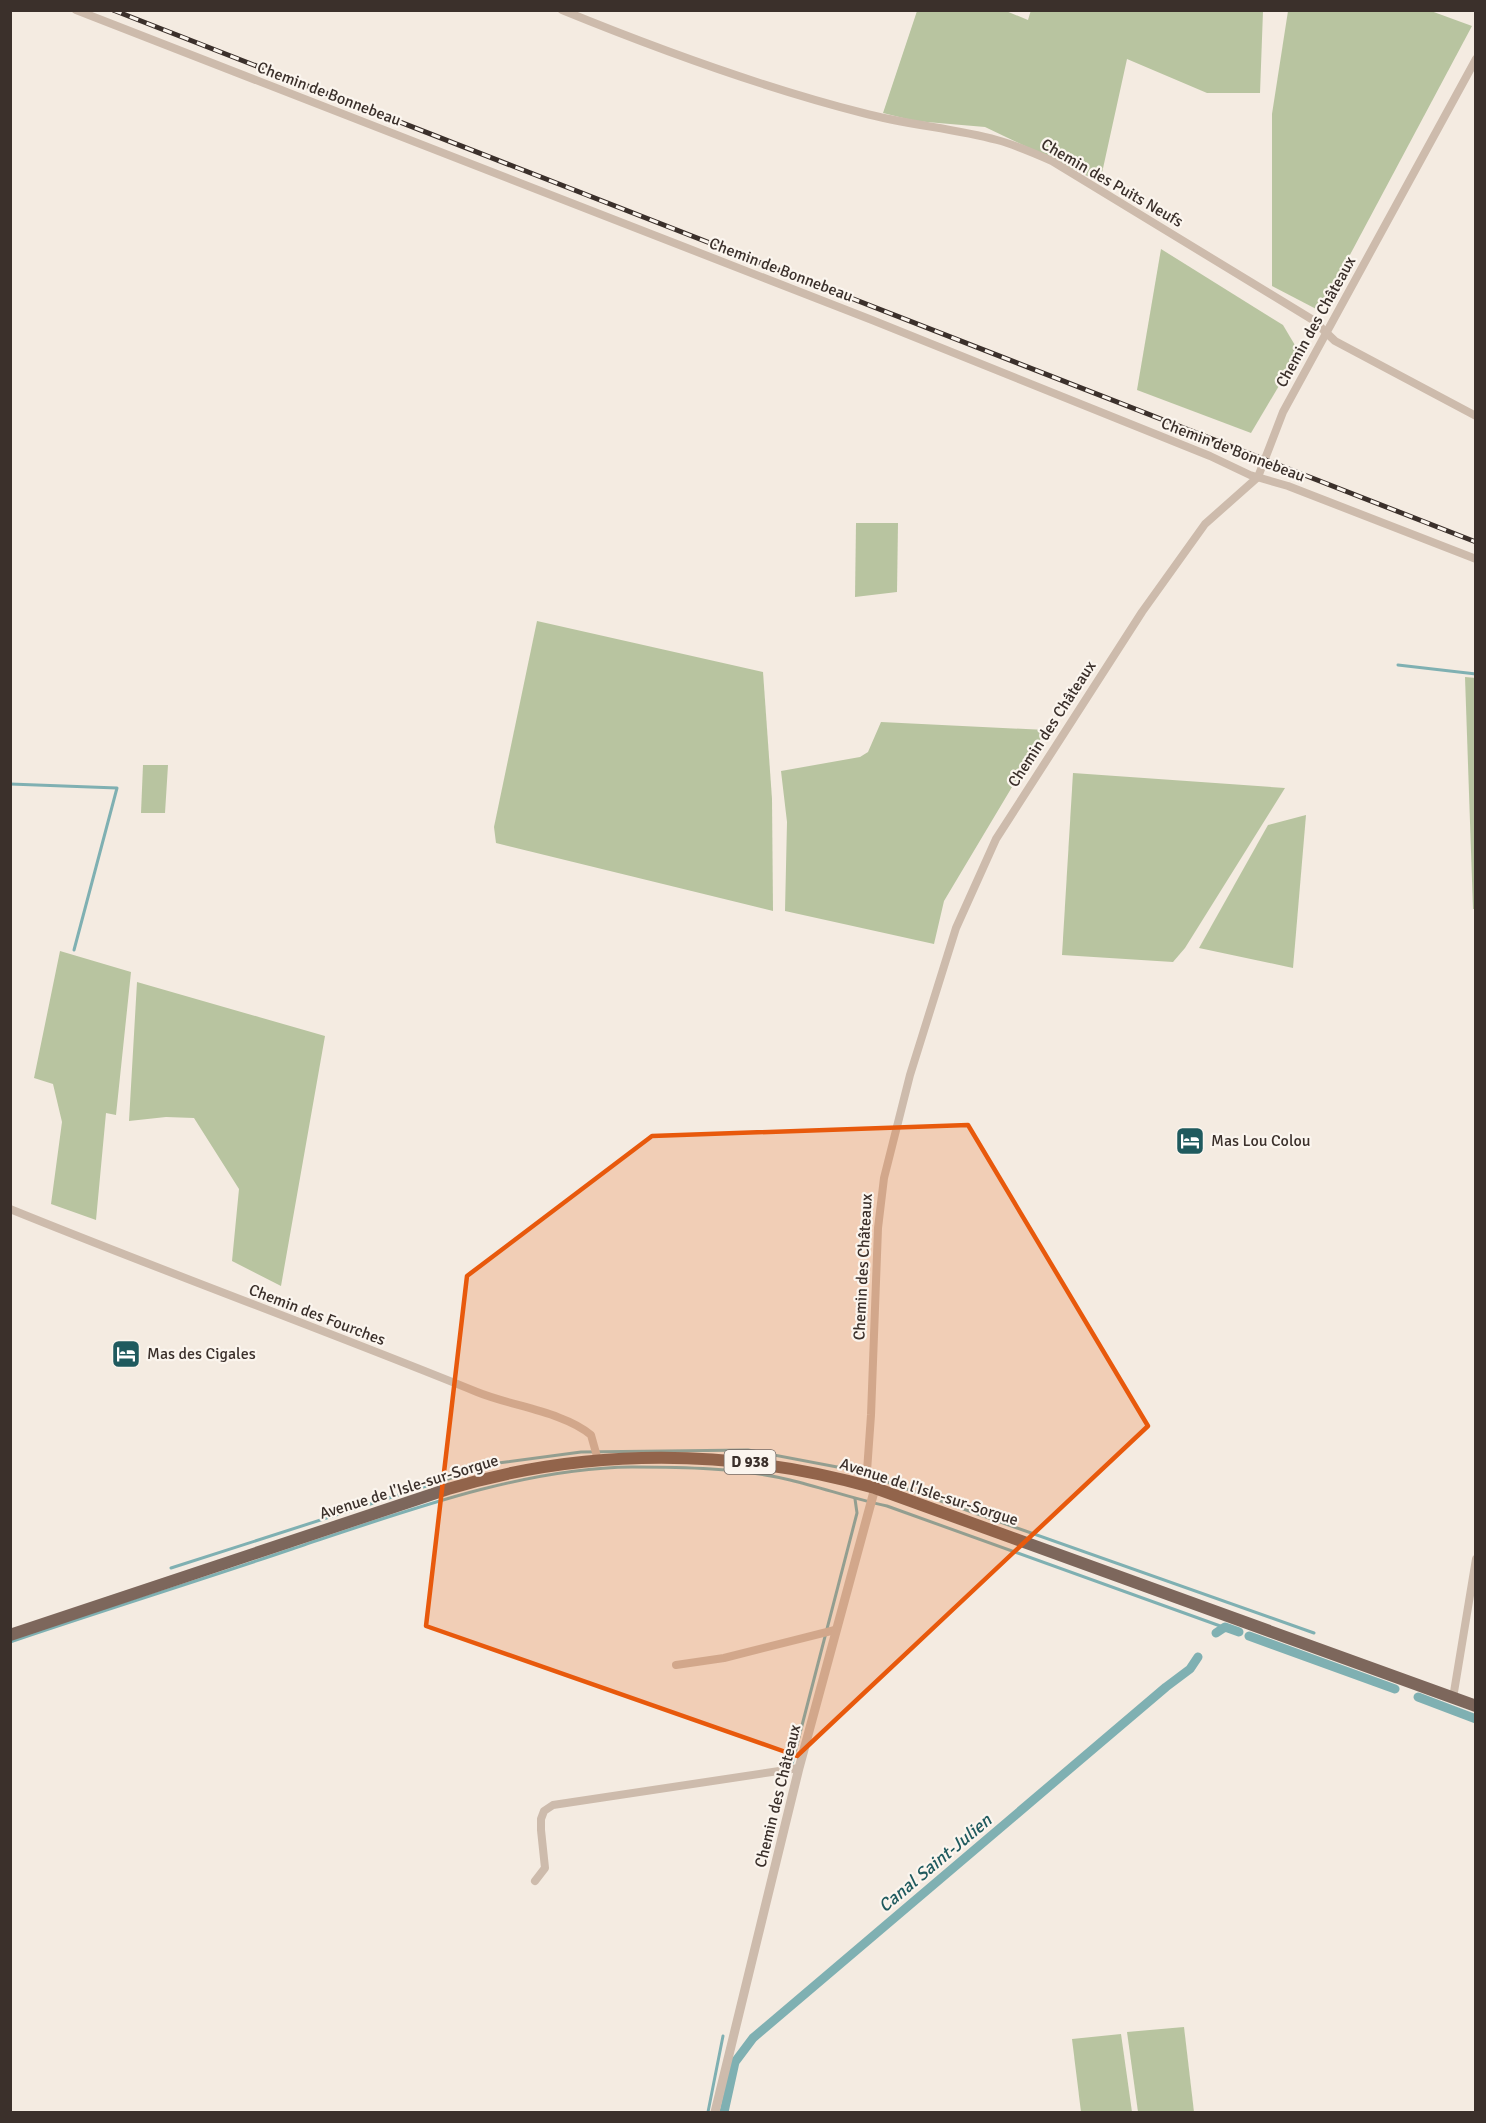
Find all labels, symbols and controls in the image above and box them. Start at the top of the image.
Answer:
street label: Chemin de Bonnebeau [254,57,404,131]
street label: Chemin des Puits Neufs [1037,134,1187,232]
street label: Chemin de Bonnebeau [706,233,856,307]
street label: Chemin des Châteaux [1272,252,1361,391]
street label: Chemin de Bonnebeau [1158,413,1308,487]
street label: Chemin des Châteaux [1004,657,1101,791]
hotel icon: Mas Lou Colou [1174,1125,1206,1157]
place label: Mas Lou Colou [1211,1131,1311,1151]
street label: Chemin des Châteaux [849,1193,877,1341]
street label: Chemin des Fourches [246,1280,388,1350]
hotel icon: Mas des Cigales [110,1338,142,1370]
place label: Mas des Cigales [147,1344,256,1364]
street label: Avenue de l'Isle-sur-Sorgue [317,1450,501,1524]
road number: D 938 [724,1450,776,1474]
street label: Avenue de l'Isle-sur-Sorgue [837,1454,1021,1530]
street label: Chemin des Châteaux [751,1722,806,1870]
water label: Canal Saint-Julien [874,1809,997,1917]

